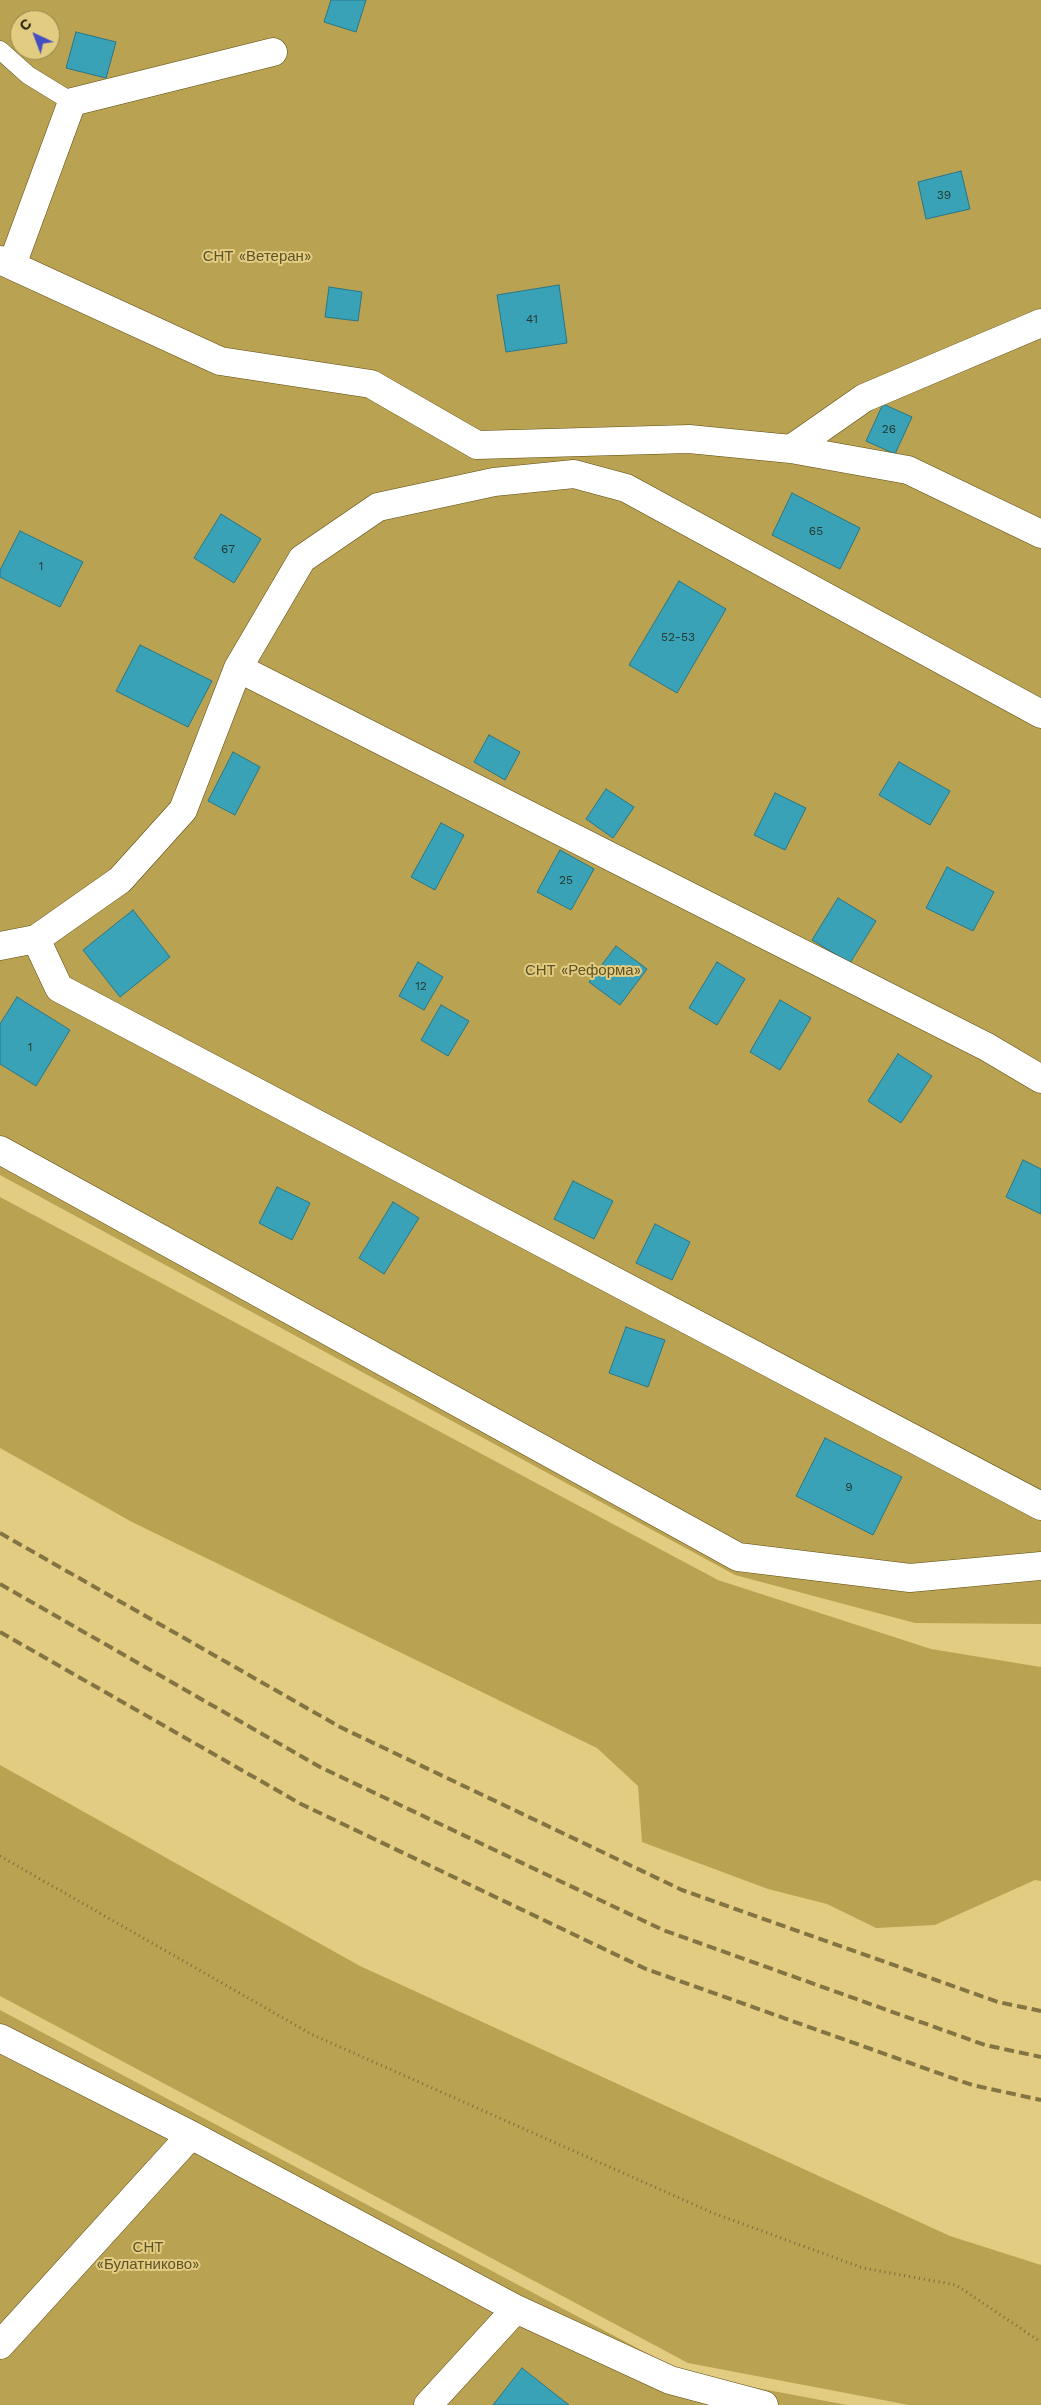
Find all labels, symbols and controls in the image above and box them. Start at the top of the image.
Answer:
north arrow [10,10,60,60]
text: С [16,15,35,34]
house number: 39 [937,188,951,202]
park label: СНТ «Ветеран» [203,248,311,266]
house number: 41 [526,312,538,326]
house number: 26 [882,422,896,436]
house number: 65 [809,524,823,538]
house number: 67 [221,542,235,556]
house number: 1 [39,559,43,573]
house number: 52-53 [661,630,695,644]
house number: 25 [559,873,573,887]
park label: СНТ «Реформа» [525,962,641,980]
house number: 12 [415,979,427,993]
house number: 1 [28,1040,32,1054]
house number: 9 [845,1480,853,1494]
park label: СНТ «Булатниково» [97,2239,199,2274]

